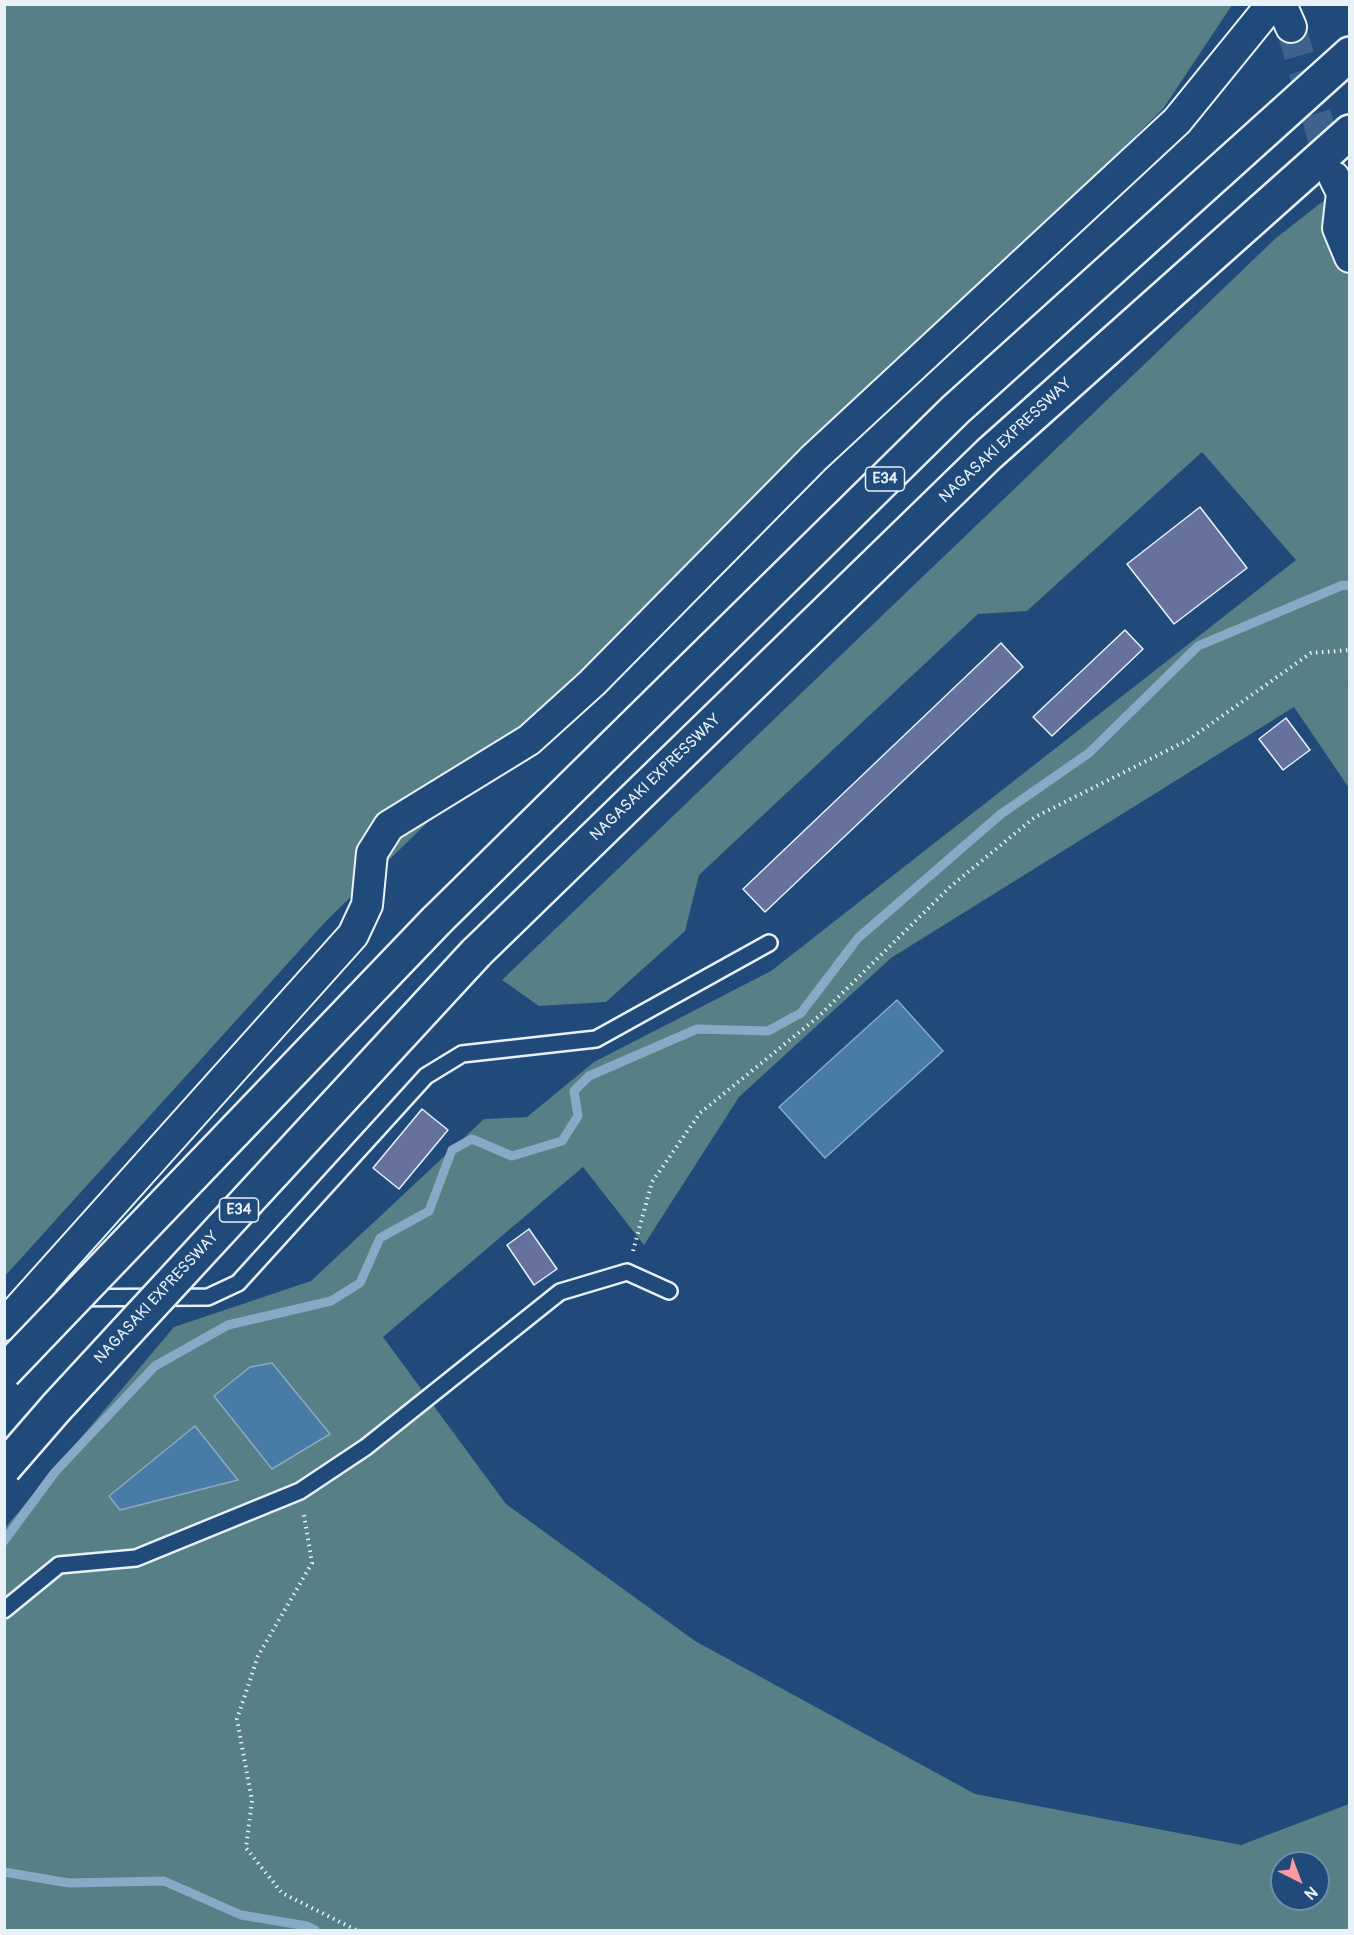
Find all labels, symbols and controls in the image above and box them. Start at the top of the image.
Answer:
street label: NAGASAKI EXPRESSWAY [936,375,1076,507]
road number: E34 [866,467,904,491]
street label: NAGASAKI EXPRESSWAY [587,711,725,845]
road number: E34 [220,1198,258,1222]
street label: NAGASAKI EXPRESSWAY [91,1228,223,1368]
north arrow [1270,1851,1330,1911]
text: N [1300,1882,1321,1904]

